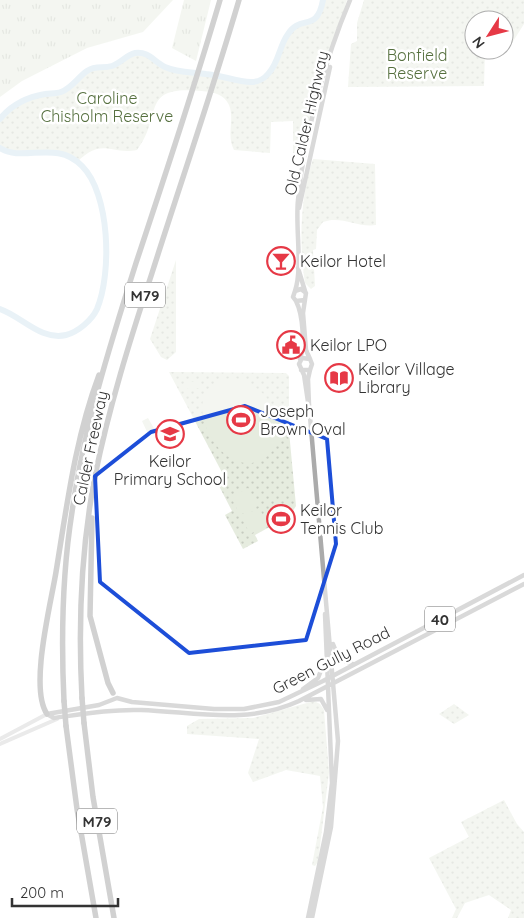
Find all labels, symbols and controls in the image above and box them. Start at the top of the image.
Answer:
north arrow [464,10,514,60]
text: N [468,33,489,52]
park label: Bonfield Reserve [387,45,447,83]
street label: Old Calder Highway [280,49,332,197]
park label: Caroline Chisholm Reserve [41,88,173,126]
bar icon: Keilor Hotel [266,246,296,276]
place label: Keilor Hotel [300,251,386,271]
road number: M79 [125,282,165,308]
public building icon: Keilor LPO [276,330,306,360]
place label: Keilor LPO [310,335,387,355]
place label: Keilor Village Library [358,359,454,397]
library icon: Keilor Village Library [324,363,354,393]
street label: Calder Freeway [68,389,112,507]
place label: Joseph Brown Oval [260,401,346,439]
sports icon: Joseph Brown Oval [226,405,256,435]
school or university icon: Keilor Primary School [155,419,185,449]
place label: Keilor Primary School [114,451,226,489]
place label: Keilor Tennis Club [300,500,383,538]
sports icon: Keilor Tennis Club [266,504,296,534]
road number: 40 [425,606,455,632]
street label: Green Gully Road [269,622,393,698]
road number: M79 [77,808,117,834]
scale bar [12,876,119,908]
text: 200 m [20,883,64,902]

